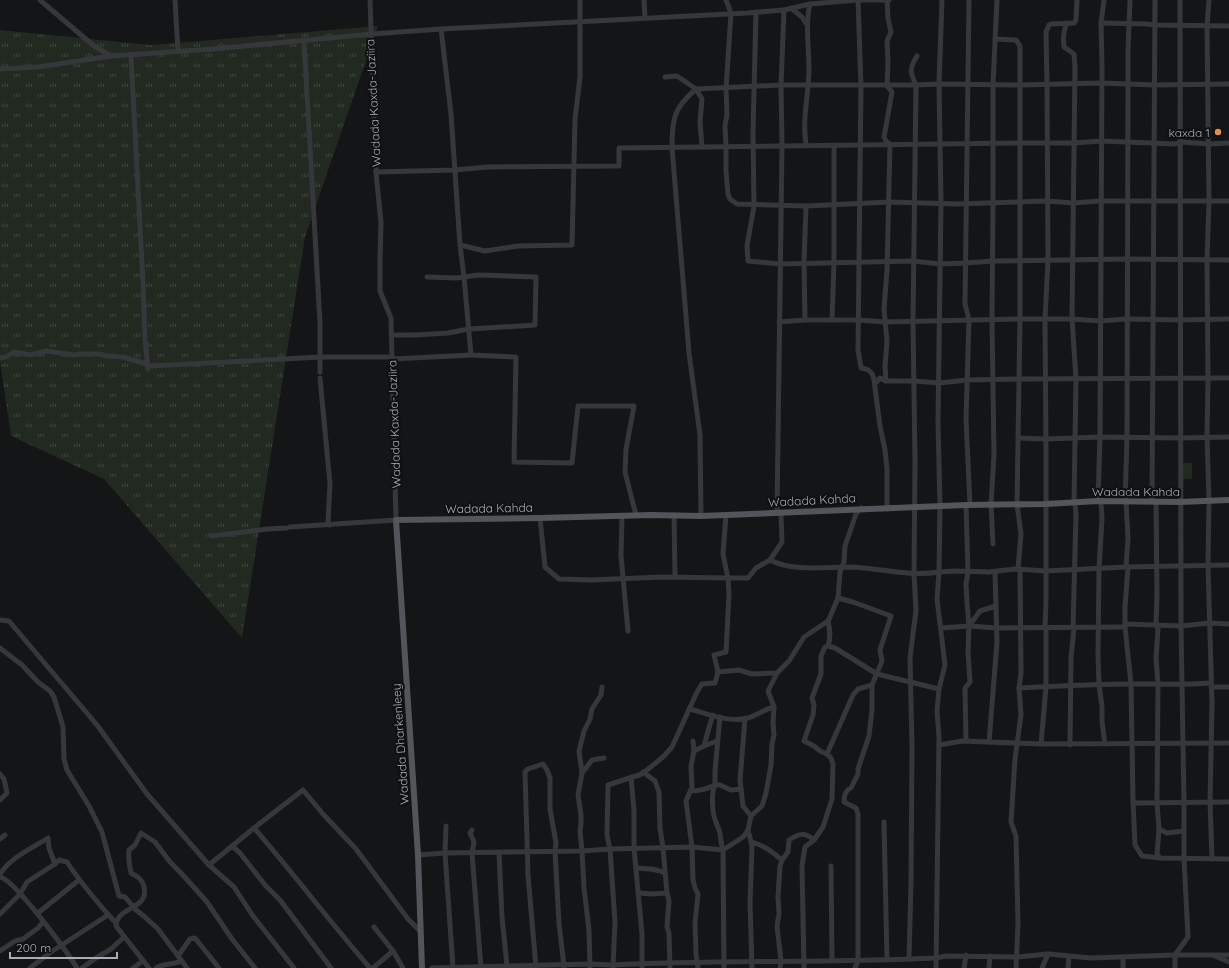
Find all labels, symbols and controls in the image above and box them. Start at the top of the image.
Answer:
street label: Wadada Kaxda-Jaziira [362,39,384,167]
place label: kaxda 1 [1168,125,1210,140]
marker: kaxda 1 [1213,127,1223,137]
street label: Wadada Kaxda-Jaziira [384,360,404,488]
street label: Wadada Kahda [1092,484,1180,499]
street label: Wadada Kahda [768,490,856,510]
street label: Wadada Kahda [445,500,533,516]
street label: Wadada Dharkenleey [388,683,412,805]
scale bar [10,934,117,960]
text: 200 m [16,940,51,955]

